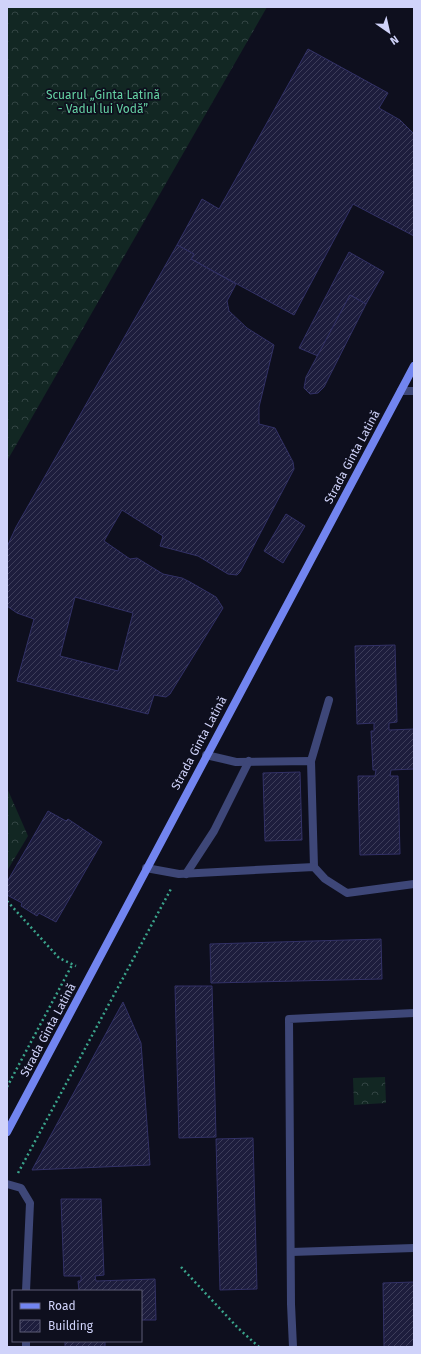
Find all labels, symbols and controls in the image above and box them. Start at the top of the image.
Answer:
north arrow [369,12,409,52]
text: N [388,32,401,47]
park label: Scuarul „Ginta Latină - Vadul lui Vodă” [46,88,160,116]
street label: Strada Ginta Latină [321,408,383,506]
street label: Strada Ginta Latină [168,694,230,792]
street label: Strada Ginta Latină [17,981,79,1079]
legend [12,1290,142,1342]
text: Road [48,1299,76,1313]
text: Building [48,1319,94,1333]

